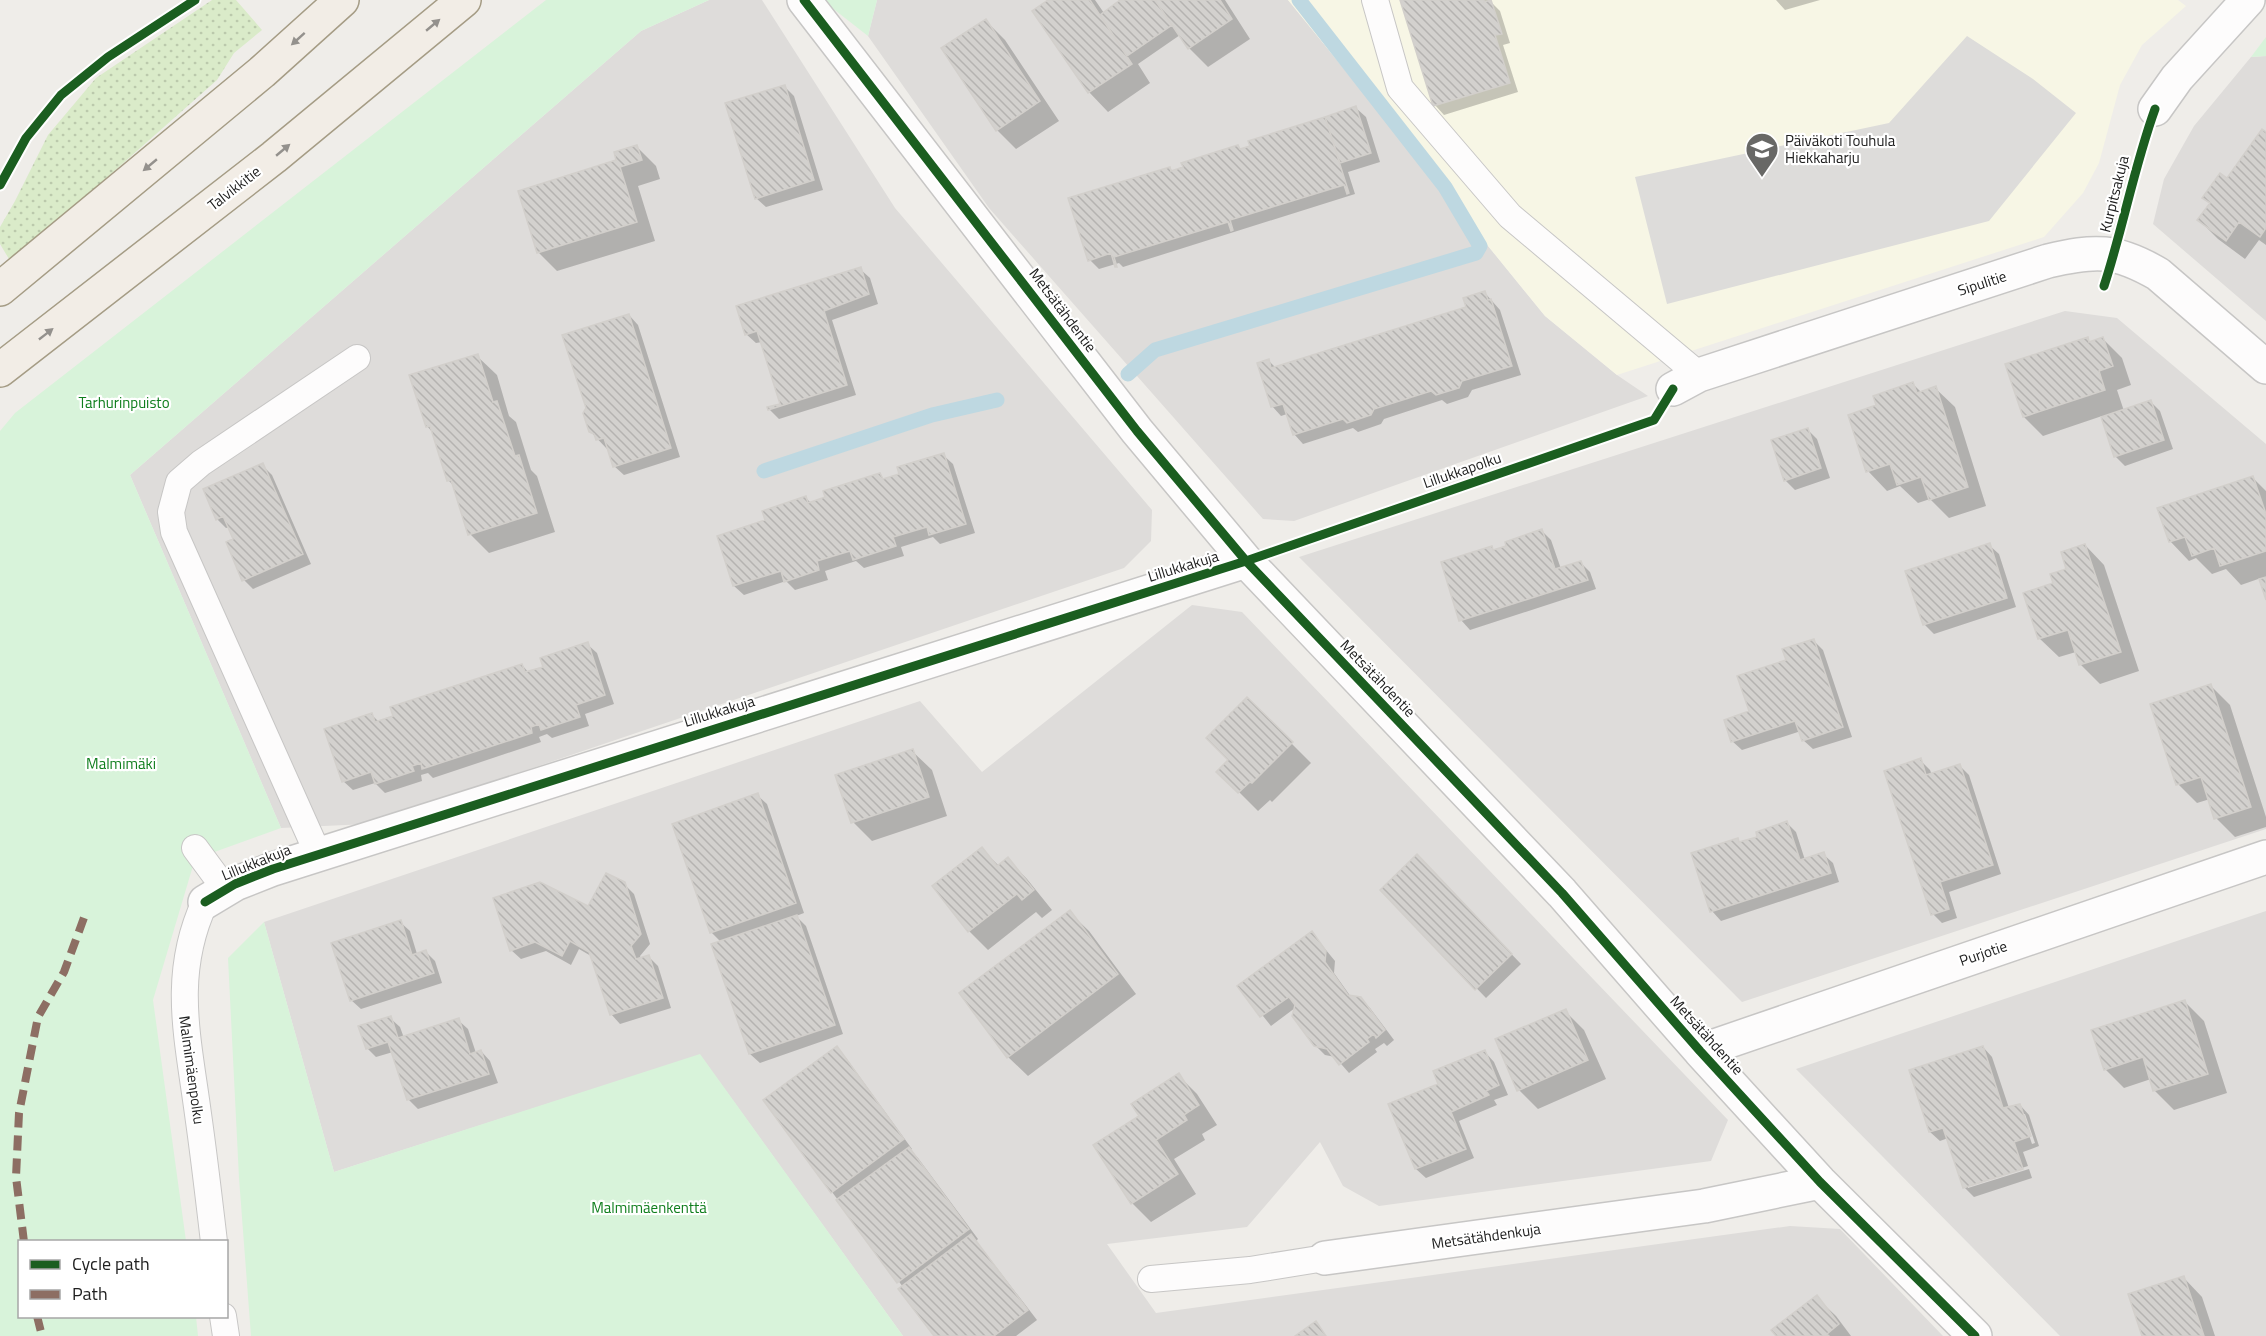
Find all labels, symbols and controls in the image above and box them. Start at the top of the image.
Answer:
one-way arrow [425,19,440,32]
one-way arrow [291,32,306,46]
place label: Päiväkoti Touhula Hiekkaharju [1785,129,1896,169]
school or university icon: Päiväkoti Touhula Hiekkaharju [1744,131,1780,178]
one-way arrow [275,143,291,156]
street label: Kurpitsakuja [2093,153,2135,235]
one-way arrow [143,158,158,171]
street label: Talvikkitie [203,160,265,216]
street label: Metsätähdentie [1024,263,1102,357]
street label: Sipulitie [1955,264,2009,302]
one-way arrow [38,327,54,340]
park label: Tarhurinpuisto [78,391,170,414]
street label: Lillukkapolku [1420,446,1504,494]
street label: Lillukkakuja [1145,544,1222,588]
street label: Metsätähdentie [1335,634,1421,722]
street label: Lillukkakuja [681,689,758,733]
park label: Malmimäki [86,752,156,775]
street label: Lillukkakuja [218,837,295,886]
street label: Purjotie [1956,934,2010,972]
street label: Metsätähdentie [1665,990,1749,1080]
street label: Malmimäenpolku [173,1014,211,1126]
park label: Malmimäenkenttä [591,1196,707,1219]
street label: Metsätähdenkuja [1430,1217,1543,1255]
legend [18,1240,228,1318]
text: Cycle path [72,1250,150,1277]
text: Path [72,1280,108,1307]

